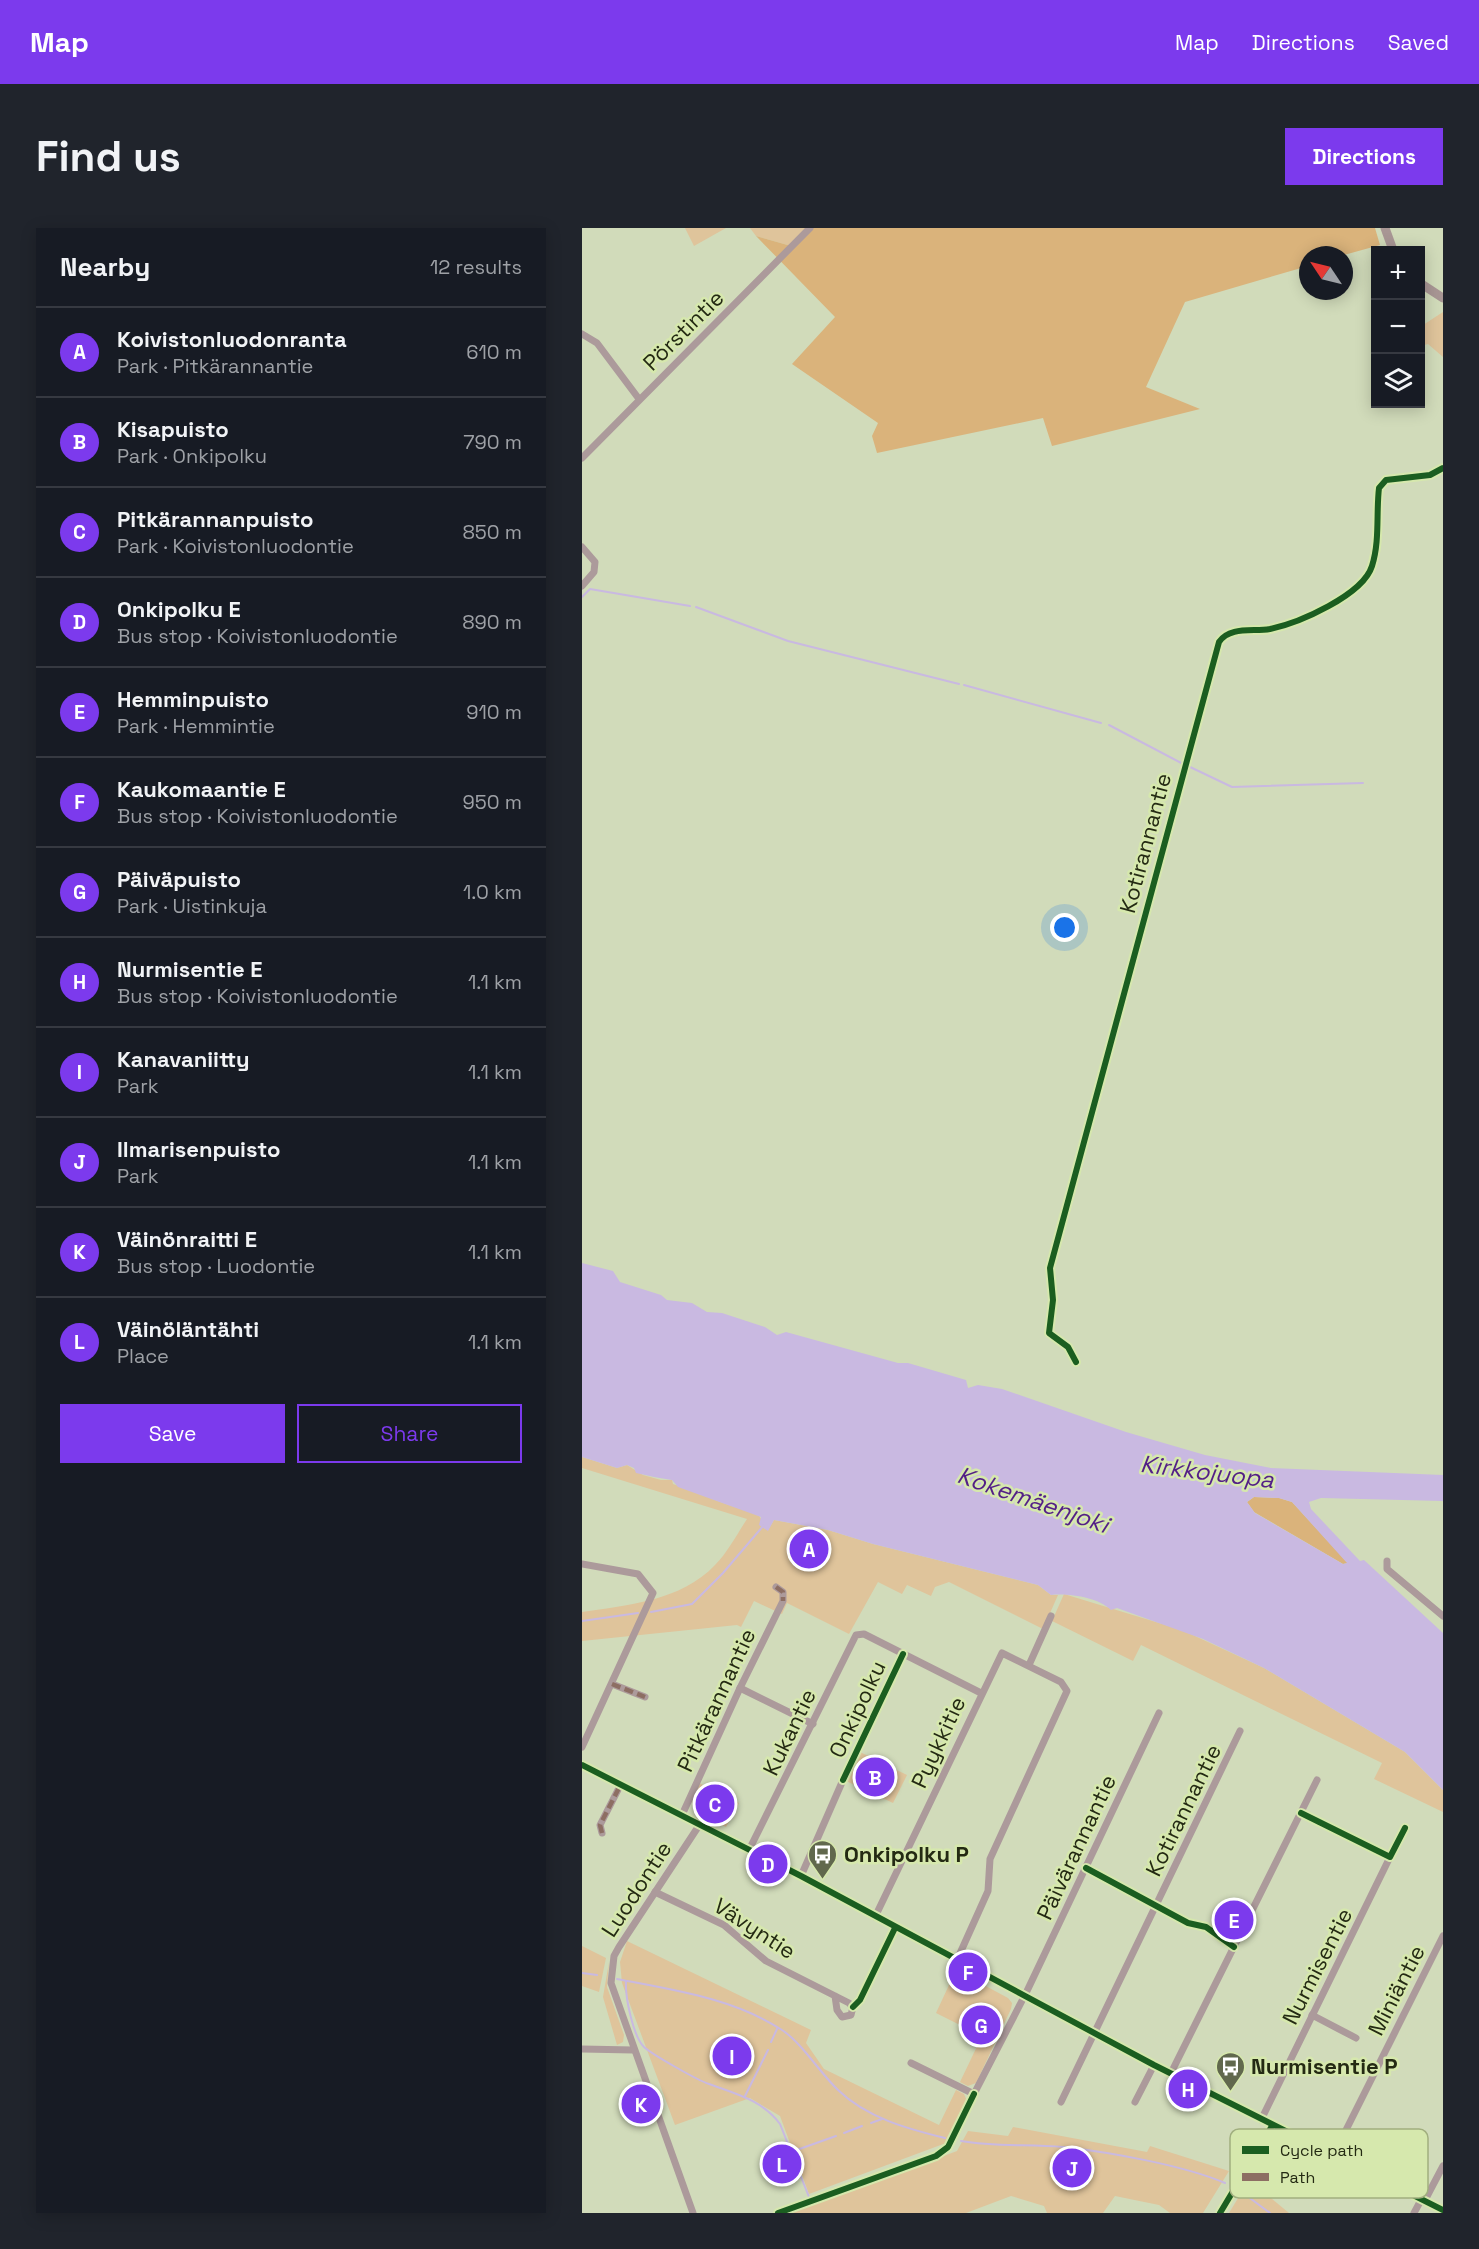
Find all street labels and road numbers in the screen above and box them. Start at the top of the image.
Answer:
street label: Pörstintie [637,284,729,376]
street label: Kotirannantie [1113,770,1177,916]
street label: Pitkärannantie [671,1624,761,1776]
street label: Onkipolku [822,1656,892,1762]
street label: Kukantie [756,1684,822,1780]
street label: Pyykkitie [905,1692,971,1792]
street label: Kotirannantie [1139,1739,1227,1881]
street label: Päivärannantie [1030,1770,1122,1924]
street label: Luodontie [595,1836,677,1942]
street label: Vävyntie [709,1891,801,1965]
street label: Nurmisentie [1276,1903,1358,2029]
street label: Miniäntie [1361,1940,1431,2040]

